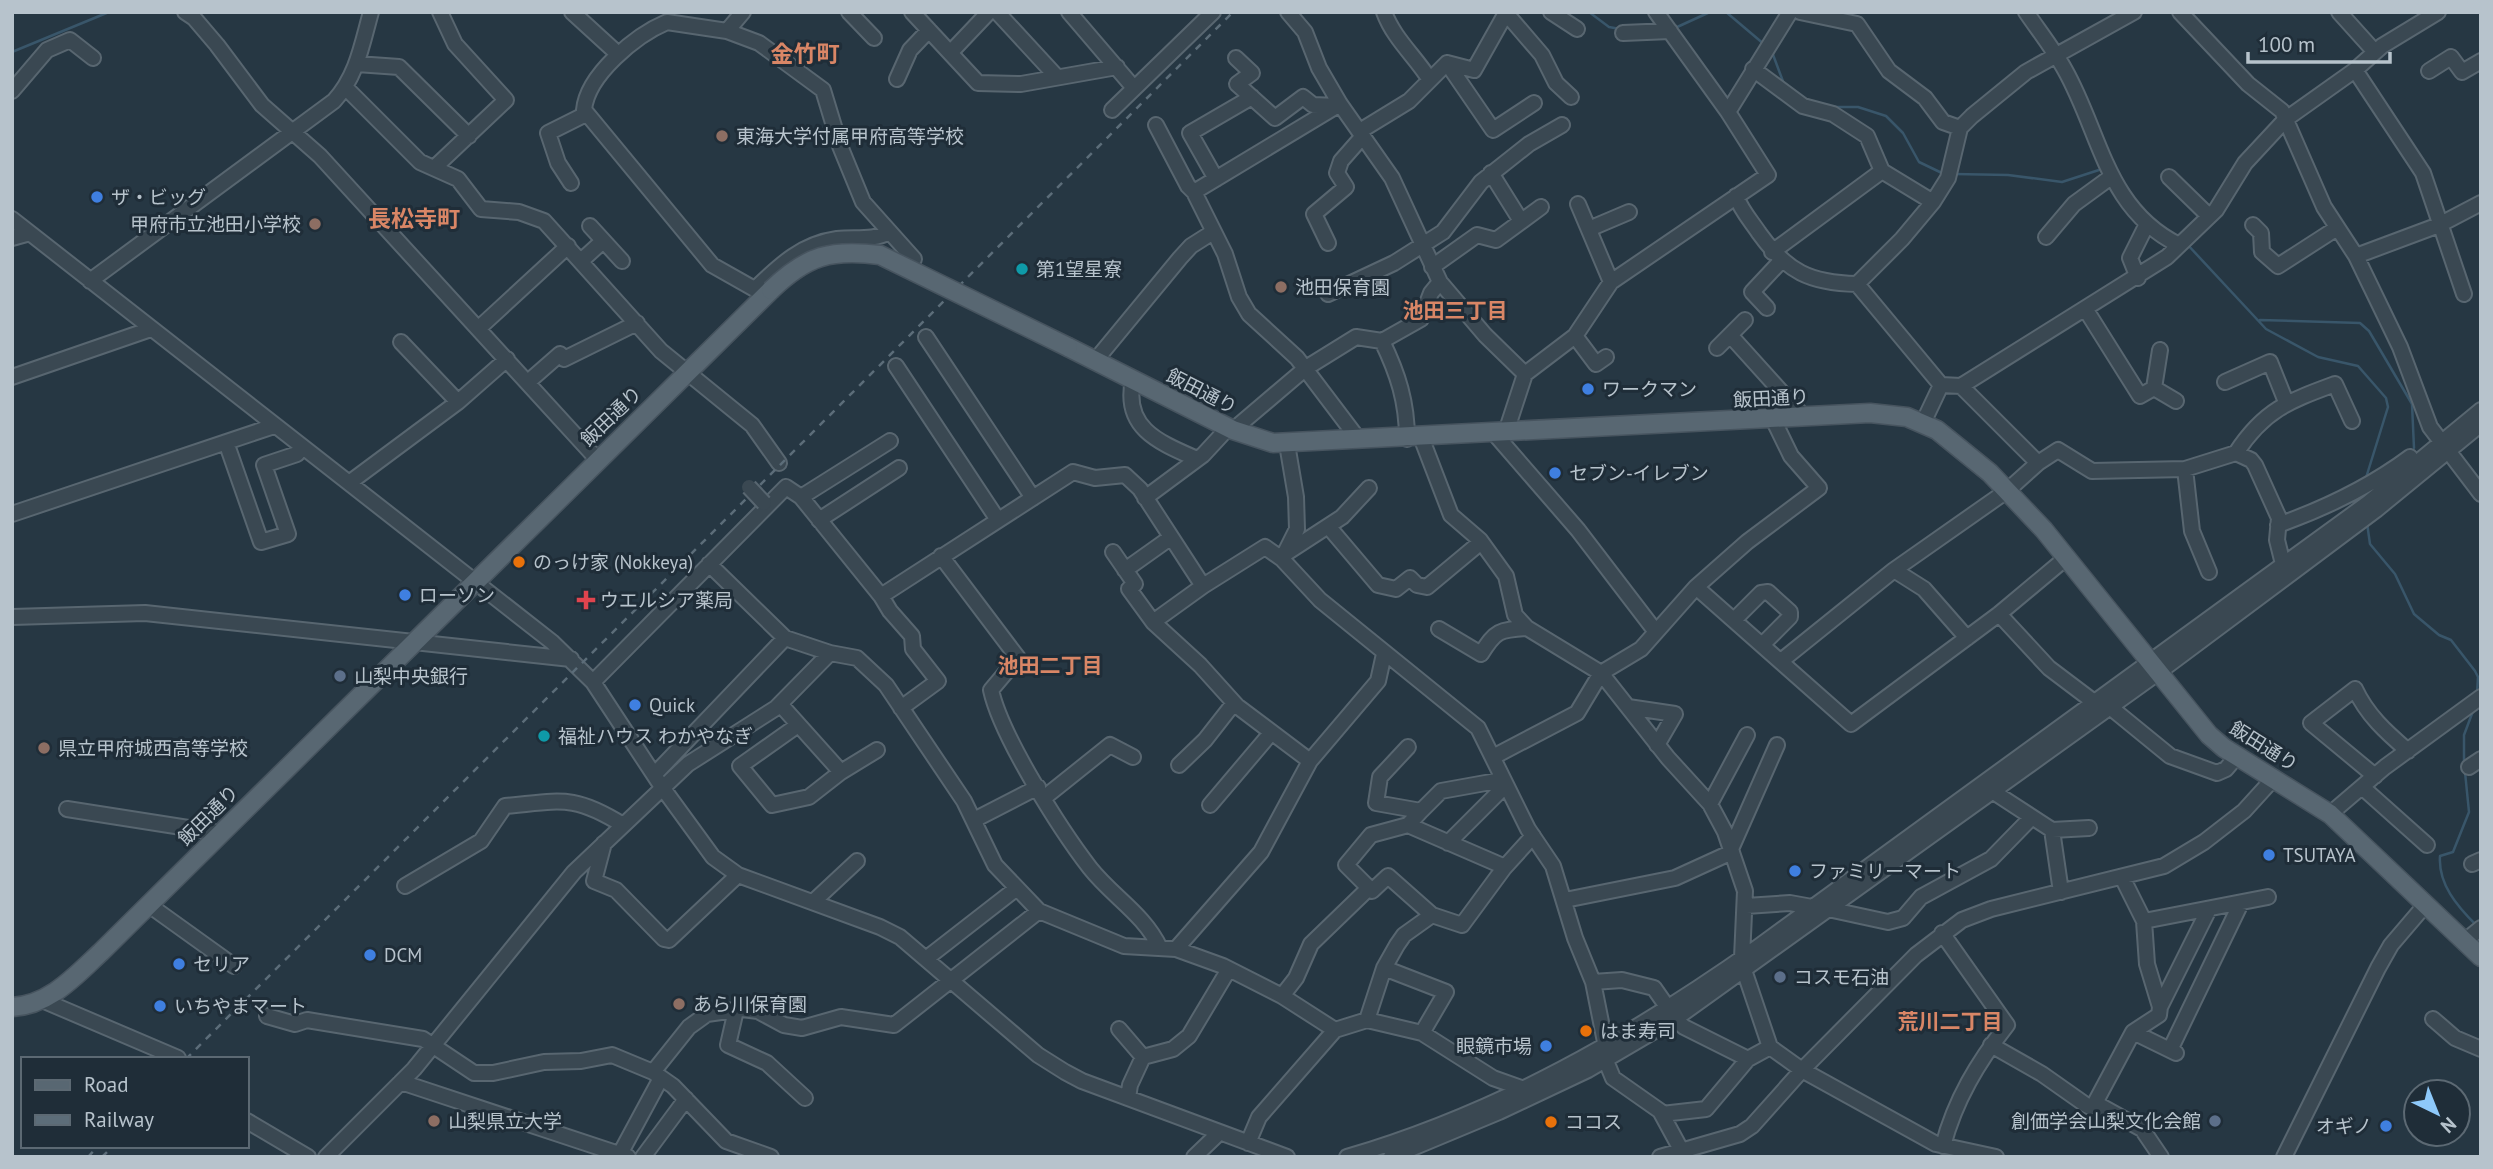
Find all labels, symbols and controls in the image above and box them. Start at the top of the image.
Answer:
scale bar [2248,21,2390,65]
text: 100 m [2258,31,2315,58]
district label: 金竹町 [771,39,840,68]
place label: 東海大学付属甲府高等学校 [736,124,964,148]
marker: 東海大学付属甲府高等学校 [714,128,730,144]
place label: ザ・ビッグ [111,185,206,209]
marker: ザ・ビッグ [89,189,105,205]
district label: 長松寺町 [368,204,460,233]
place label: 甲府市立池田小学校 [130,212,301,236]
marker: 甲府市立池田小学校 [307,216,323,232]
place label: 第1望星寮 [1036,257,1122,281]
marker: 第1望星寮 [1014,261,1030,277]
place label: 池田保育園 [1295,275,1390,299]
marker: 池田保育園 [1273,279,1289,295]
district label: 池田三丁目 [1403,297,1508,324]
street label: 飯田通り [1163,363,1241,419]
place label: ワークマン [1602,377,1697,401]
street label: 飯田通り [575,381,647,451]
marker: ワークマン [1580,381,1596,397]
street label: 飯田通り [1732,384,1810,412]
place label: セブン-イレブン [1569,461,1709,485]
marker: セブン-イレブン [1547,465,1563,481]
place label: のっけ家 (Nokkeya) [533,550,693,574]
marker: のっけ家 (Nokkeya) [511,554,527,570]
place label: ローソン [419,583,495,607]
marker: ローソン [397,587,413,603]
place label: ウエルシア薬局 [600,588,733,612]
marker: ウエルシア薬局 [578,592,594,608]
district label: 池田二丁目 [998,652,1103,679]
place label: 山梨中央銀行 [354,664,468,688]
marker: 山梨中央銀行 [332,668,348,684]
place label: Quick [649,693,695,717]
marker: Quick [627,697,643,713]
street label: 飯田通り [2225,716,2303,776]
place label: 福祉ハウス わかやなぎ [558,724,753,748]
marker: 福祉ハウス わかやなぎ [536,728,552,744]
place label: 県立甲府城西高等学校 [58,736,248,760]
marker: 県立甲府城西高等学校 [36,740,52,756]
street label: 飯田通り [173,780,243,850]
place label: TSUTAYA [2283,843,2356,867]
marker: TSUTAYA [2261,847,2277,863]
place label: ファミリーマート [1809,859,1961,883]
marker: ファミリーマート [1787,863,1803,879]
place label: DCM [384,943,422,967]
marker: DCM [362,947,378,963]
place label: セリア [193,952,250,976]
marker: セリア [171,956,187,972]
place label: コスモ石油 [1794,965,1889,989]
marker: コスモ石油 [1772,969,1788,985]
place label: あら川保育園 [693,992,807,1016]
place label: いちやまマート [174,994,307,1018]
marker: あら川保育園 [671,996,687,1012]
marker: いちやまマート [152,998,168,1014]
district label: 荒川二丁目 [1898,1008,2003,1035]
place label: はま寿司 [1600,1019,1676,1043]
marker: はま寿司 [1578,1023,1594,1039]
place label: 眼鏡市場 [1456,1034,1532,1058]
marker: 眼鏡市場 [1538,1038,1554,1054]
legend [21,1057,248,1148]
text: Road [84,1071,128,1098]
north arrow [2402,1078,2472,1148]
text: Railway [84,1106,154,1133]
place label: 山梨県立大学 [448,1109,562,1133]
place label: 創価学会山梨文化会館 [2011,1109,2201,1133]
place label: ココス [1565,1110,1622,1134]
text: N [2436,1112,2461,1138]
marker: 山梨県立大学 [426,1113,442,1129]
marker: 創価学会山梨文化会館 [2207,1113,2223,1129]
marker: ココス [1543,1114,1559,1130]
place label: オギノ [2316,1114,2372,1138]
marker: オギノ [2378,1118,2394,1134]

